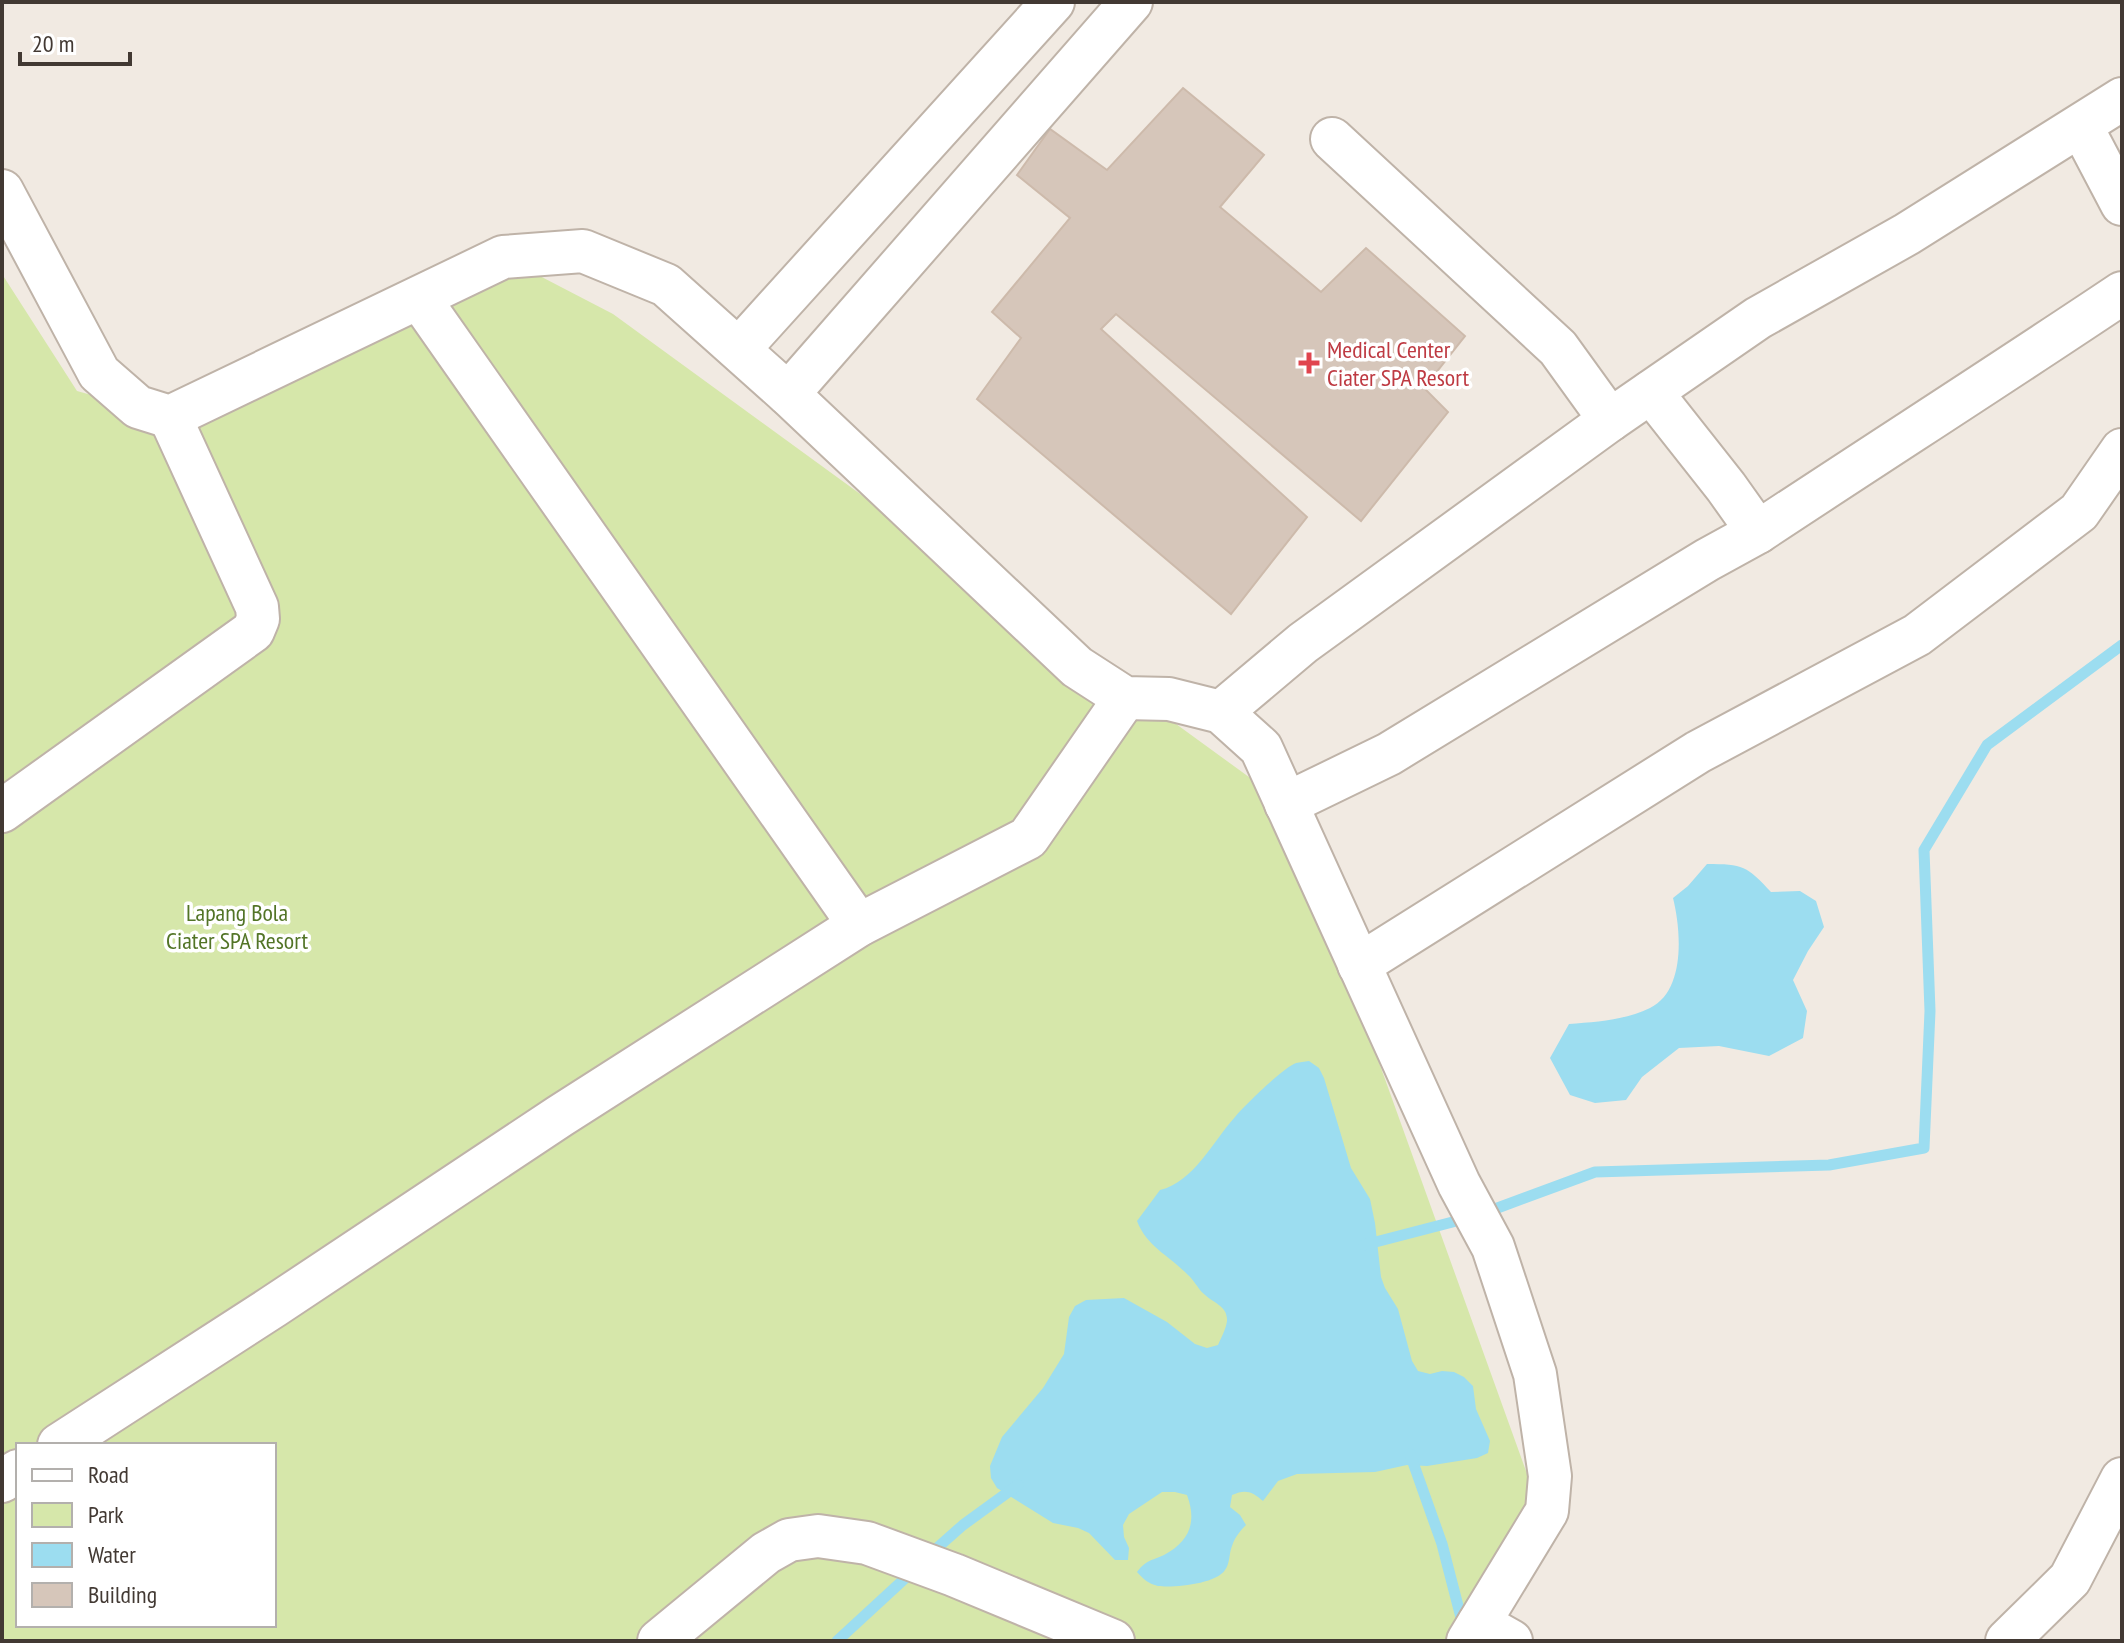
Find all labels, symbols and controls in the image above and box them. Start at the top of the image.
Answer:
scale bar [20,16,130,66]
text: 20 m [32,28,74,59]
place label: Medical Center Ciater SPA Resort [1327,334,1469,393]
marker: Medical Center Ciater SPA Resort [1298,352,1320,374]
park label: Lapang Bola Ciater SPA Resort [166,897,308,956]
legend [16,1443,276,1627]
text: Road [88,1459,129,1490]
text: Park [88,1499,124,1530]
text: Water [88,1539,136,1570]
text: Building [88,1579,157,1610]

